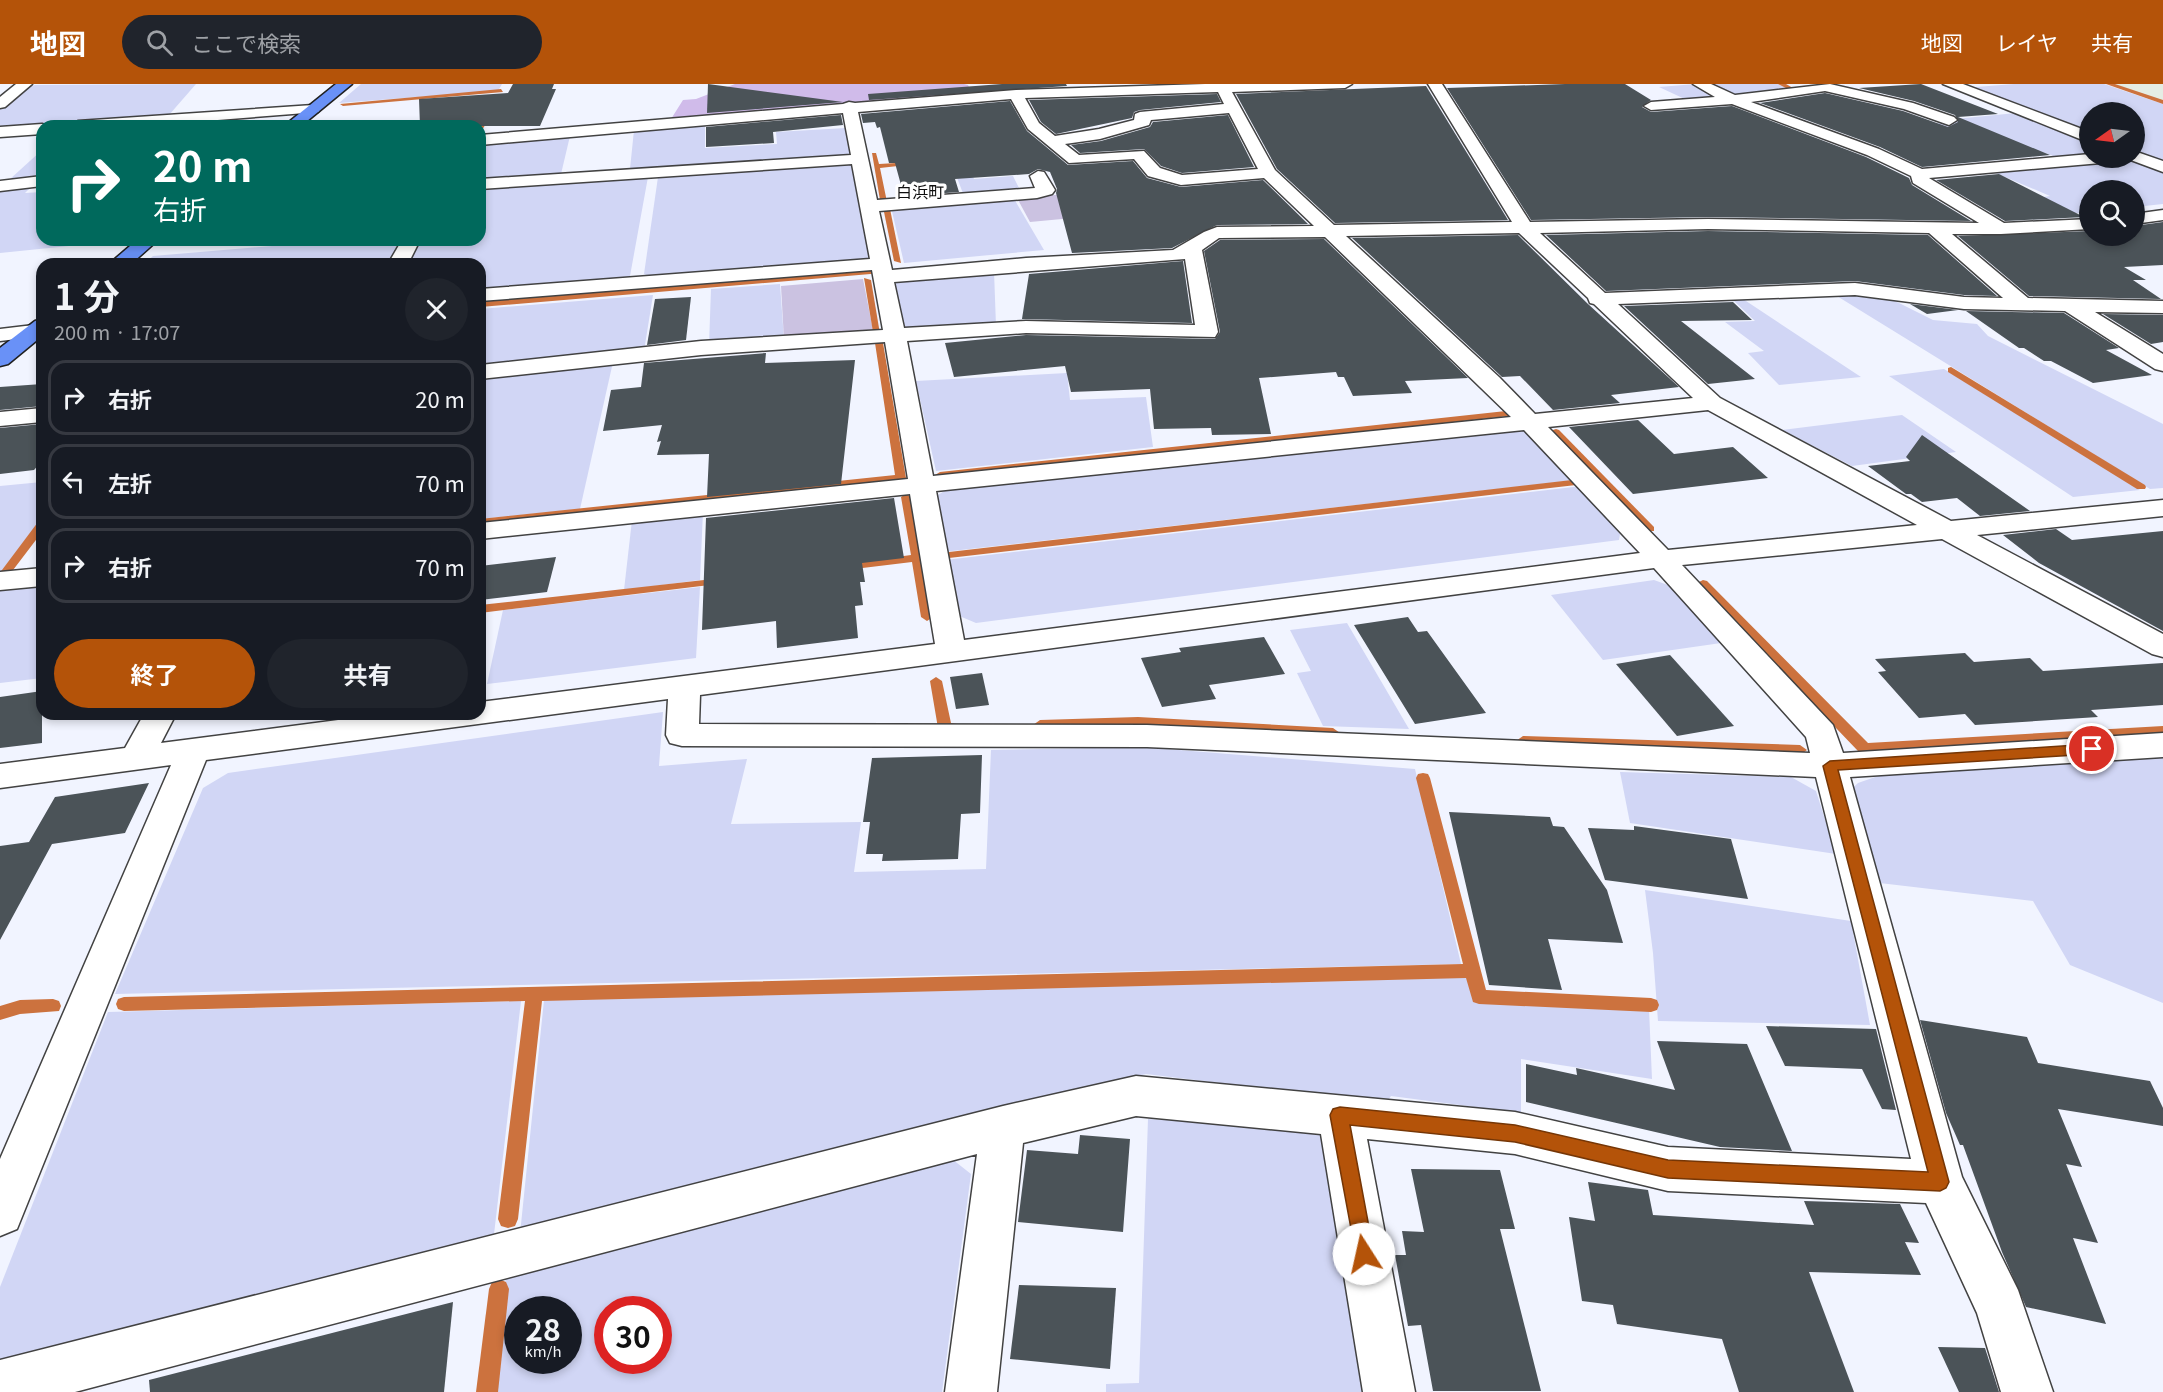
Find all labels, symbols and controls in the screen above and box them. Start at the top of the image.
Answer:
search box [122,15,542,69]
text: 地図 [30,22,86,62]
icon: search [143,26,176,59]
text: ここで検索 [191,26,301,58]
text: 地図 [1921,27,1963,57]
text: レイヤ [1996,27,2058,57]
text: 共有 [2091,27,2133,57]
north arrow [2079,102,2145,168]
map controls [2079,102,2145,246]
text: 20 m [153,133,253,194]
icon: right [54,144,132,222]
district label: 白浜町 [896,179,944,203]
button: search [2079,180,2145,246]
text: 右折 [153,189,207,228]
text: 1 分 [54,268,119,320]
button: close [405,278,468,341]
text: 200 m · 17:07 [54,317,180,346]
icon: right [57,381,90,414]
text: 右折 [108,382,152,414]
text: 20 m [415,382,465,414]
icon: left [57,465,90,498]
text: 左折 [108,466,152,498]
text: 70 m [415,466,465,498]
icon: right [57,549,90,582]
text: 右折 [108,550,152,582]
text: 70 m [415,550,465,582]
button: 終了 [54,639,255,708]
button: 共有 [267,639,468,708]
pin [2066,723,2117,774]
icon: arrive [2075,732,2108,765]
position arrow [1332,1222,1396,1286]
speed limit sign: 30 [594,1296,672,1374]
text: 28 [525,1306,561,1350]
text: km/h [524,1340,562,1361]

